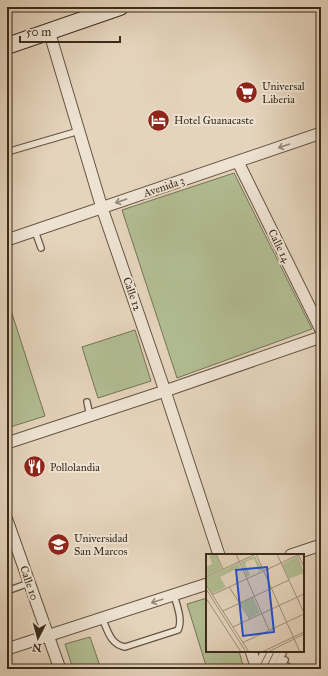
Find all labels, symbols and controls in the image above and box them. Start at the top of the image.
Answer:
scale bar [20,18,120,44]
text: 50 m [26,25,51,39]
supermarket icon: Universal Liberia [234,79,260,105]
place label: Universal Liberia [262,80,305,106]
hotel icon: Hotel Guanacaste [146,107,172,133]
place label: Hotel Guanacaste [174,114,254,127]
one-way arrow [278,143,291,150]
street label: Avenida 3 [141,174,186,200]
one-way arrow [116,198,128,206]
street label: Calle 14 [265,227,293,266]
street label: Calle 12 [120,275,144,313]
restaurant icon: Pollolandia [21,454,47,480]
place label: Pollolandia [50,461,100,474]
school or university icon: Universidad San Marcos [46,531,72,557]
place label: Universidad San Marcos [74,532,128,558]
inset map [206,554,304,652]
street label: Calle 10 [17,564,41,602]
one-way arrow [151,597,163,605]
north arrow [18,618,58,658]
text: N [31,640,42,654]

